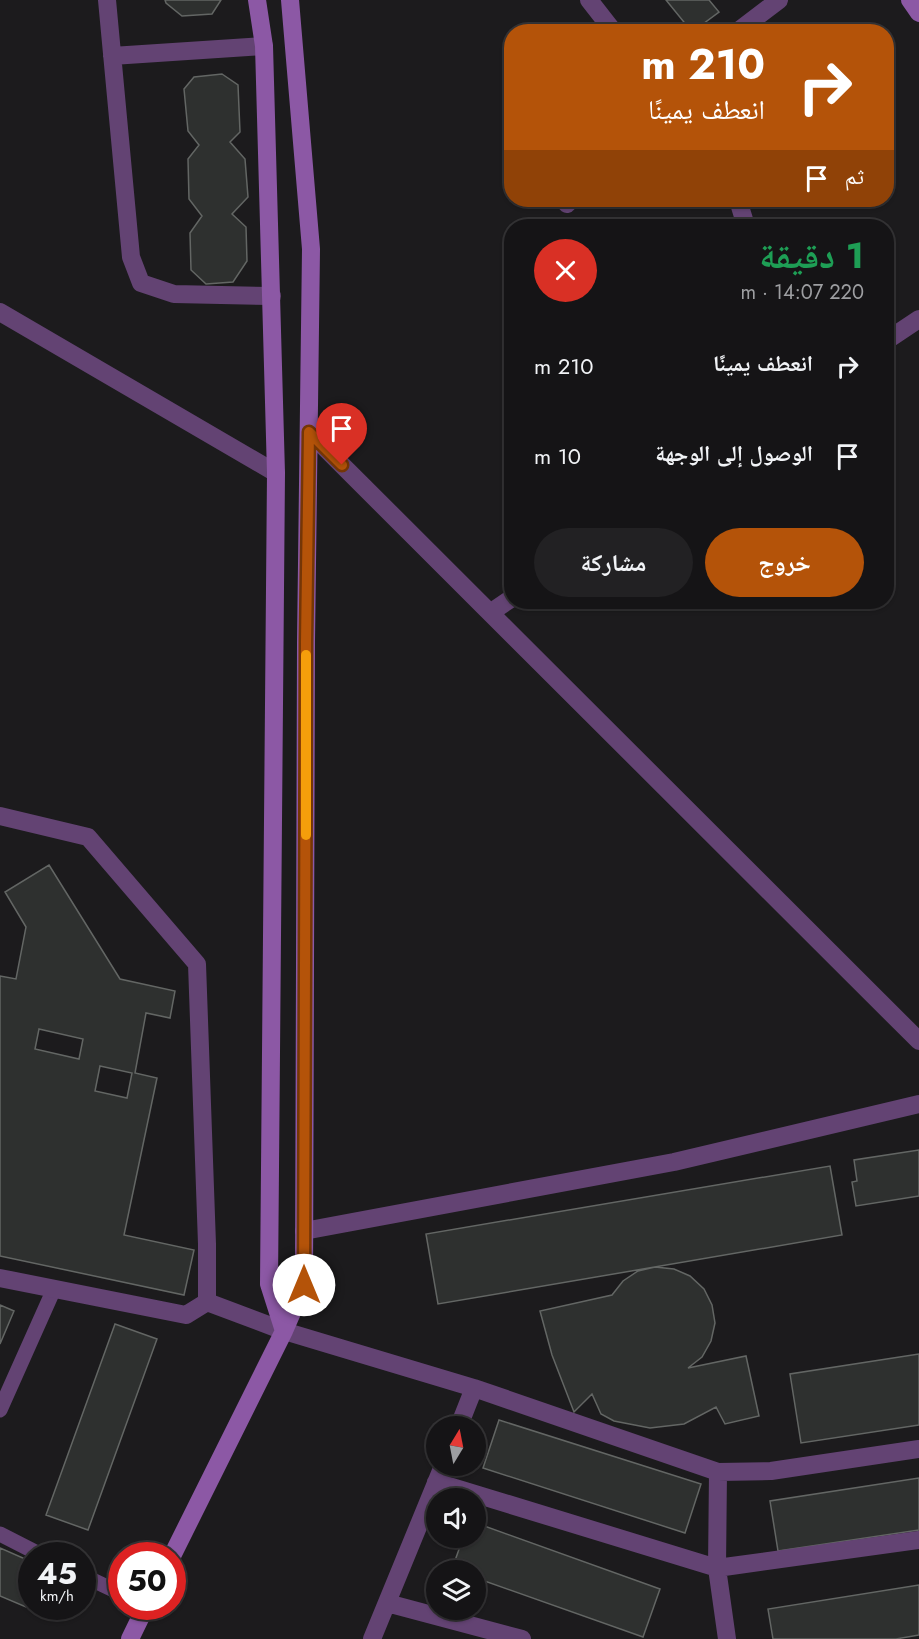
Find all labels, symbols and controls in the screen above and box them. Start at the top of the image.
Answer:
text: 210 m [641,34,765,95]
icon: right [786,48,864,126]
text: انعطف يمينًا [648,90,765,129]
text: ثم [845,160,864,192]
icon: arrive [800,162,833,195]
text: 1 دقيقة [759,229,864,281]
button: close [534,239,597,302]
text: 220 m · 14:07 [740,278,864,307]
text: انعطف يمينًا [713,347,813,379]
text: 210 m [534,350,593,382]
icon: right [831,350,864,383]
pin [316,403,367,465]
icon: arrive [325,412,358,445]
text: الوصول إلى الوجهة [655,437,813,469]
text: 10 m [534,440,581,472]
icon: arrive [831,440,864,473]
button: مشاركة [534,528,693,597]
button: خروج [705,528,864,597]
position arrow [272,1253,336,1317]
north arrow [426,1416,486,1476]
map controls [426,1416,486,1620]
button: sound [426,1488,486,1548]
speed limit sign: 50 [108,1542,186,1620]
text: 45 [37,1552,77,1595]
button: layers [426,1560,486,1620]
text: km/h [40,1585,74,1607]

